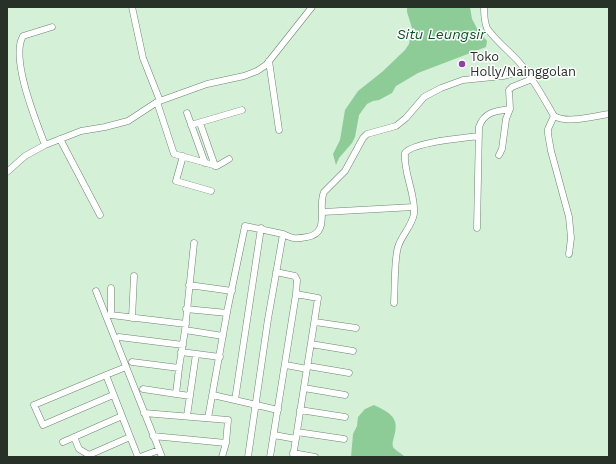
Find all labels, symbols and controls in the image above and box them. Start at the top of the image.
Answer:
water label: Situ Leungsir [397,27,485,43]
place label: Toko Holly/Nainggolan [470,49,576,80]
marker: Toko Holly/Nainggolan [457,59,467,69]

